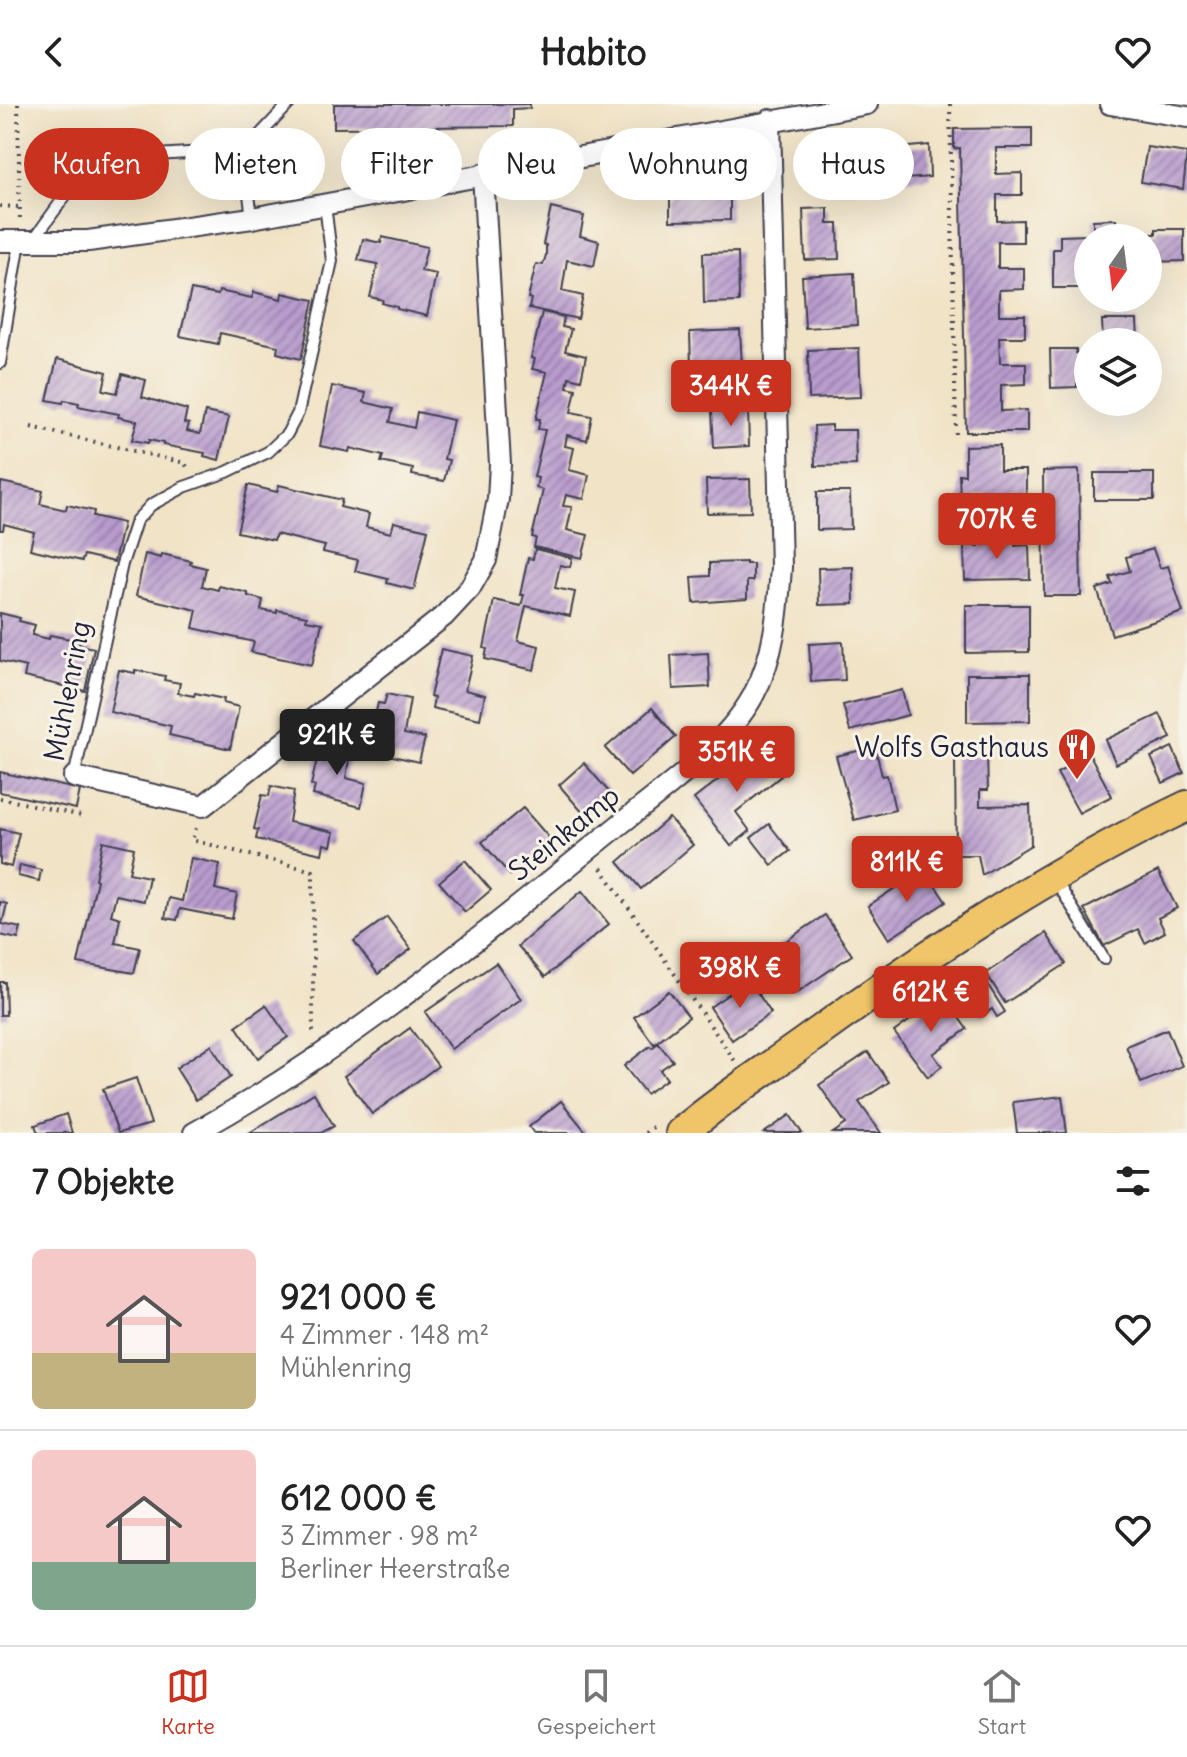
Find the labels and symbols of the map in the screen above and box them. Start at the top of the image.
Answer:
north arrow [1074,224,1162,312]
pin: 344K € [666,360,796,428]
pin: 707K € [932,493,1062,561]
street label: Mühlenring [36,618,98,764]
pin: 921K € [272,709,402,777]
pin: 351K € [672,726,802,794]
restaurant icon: Wolfs Gasthaus [1056,726,1098,781]
place label: Wolfs Gasthaus [854,729,1049,765]
street label: Steinkamp [501,777,627,889]
pin: 811K € [842,836,972,904]
pin: 398K € [675,942,805,1010]
pin: 612K € [866,966,996,1034]

